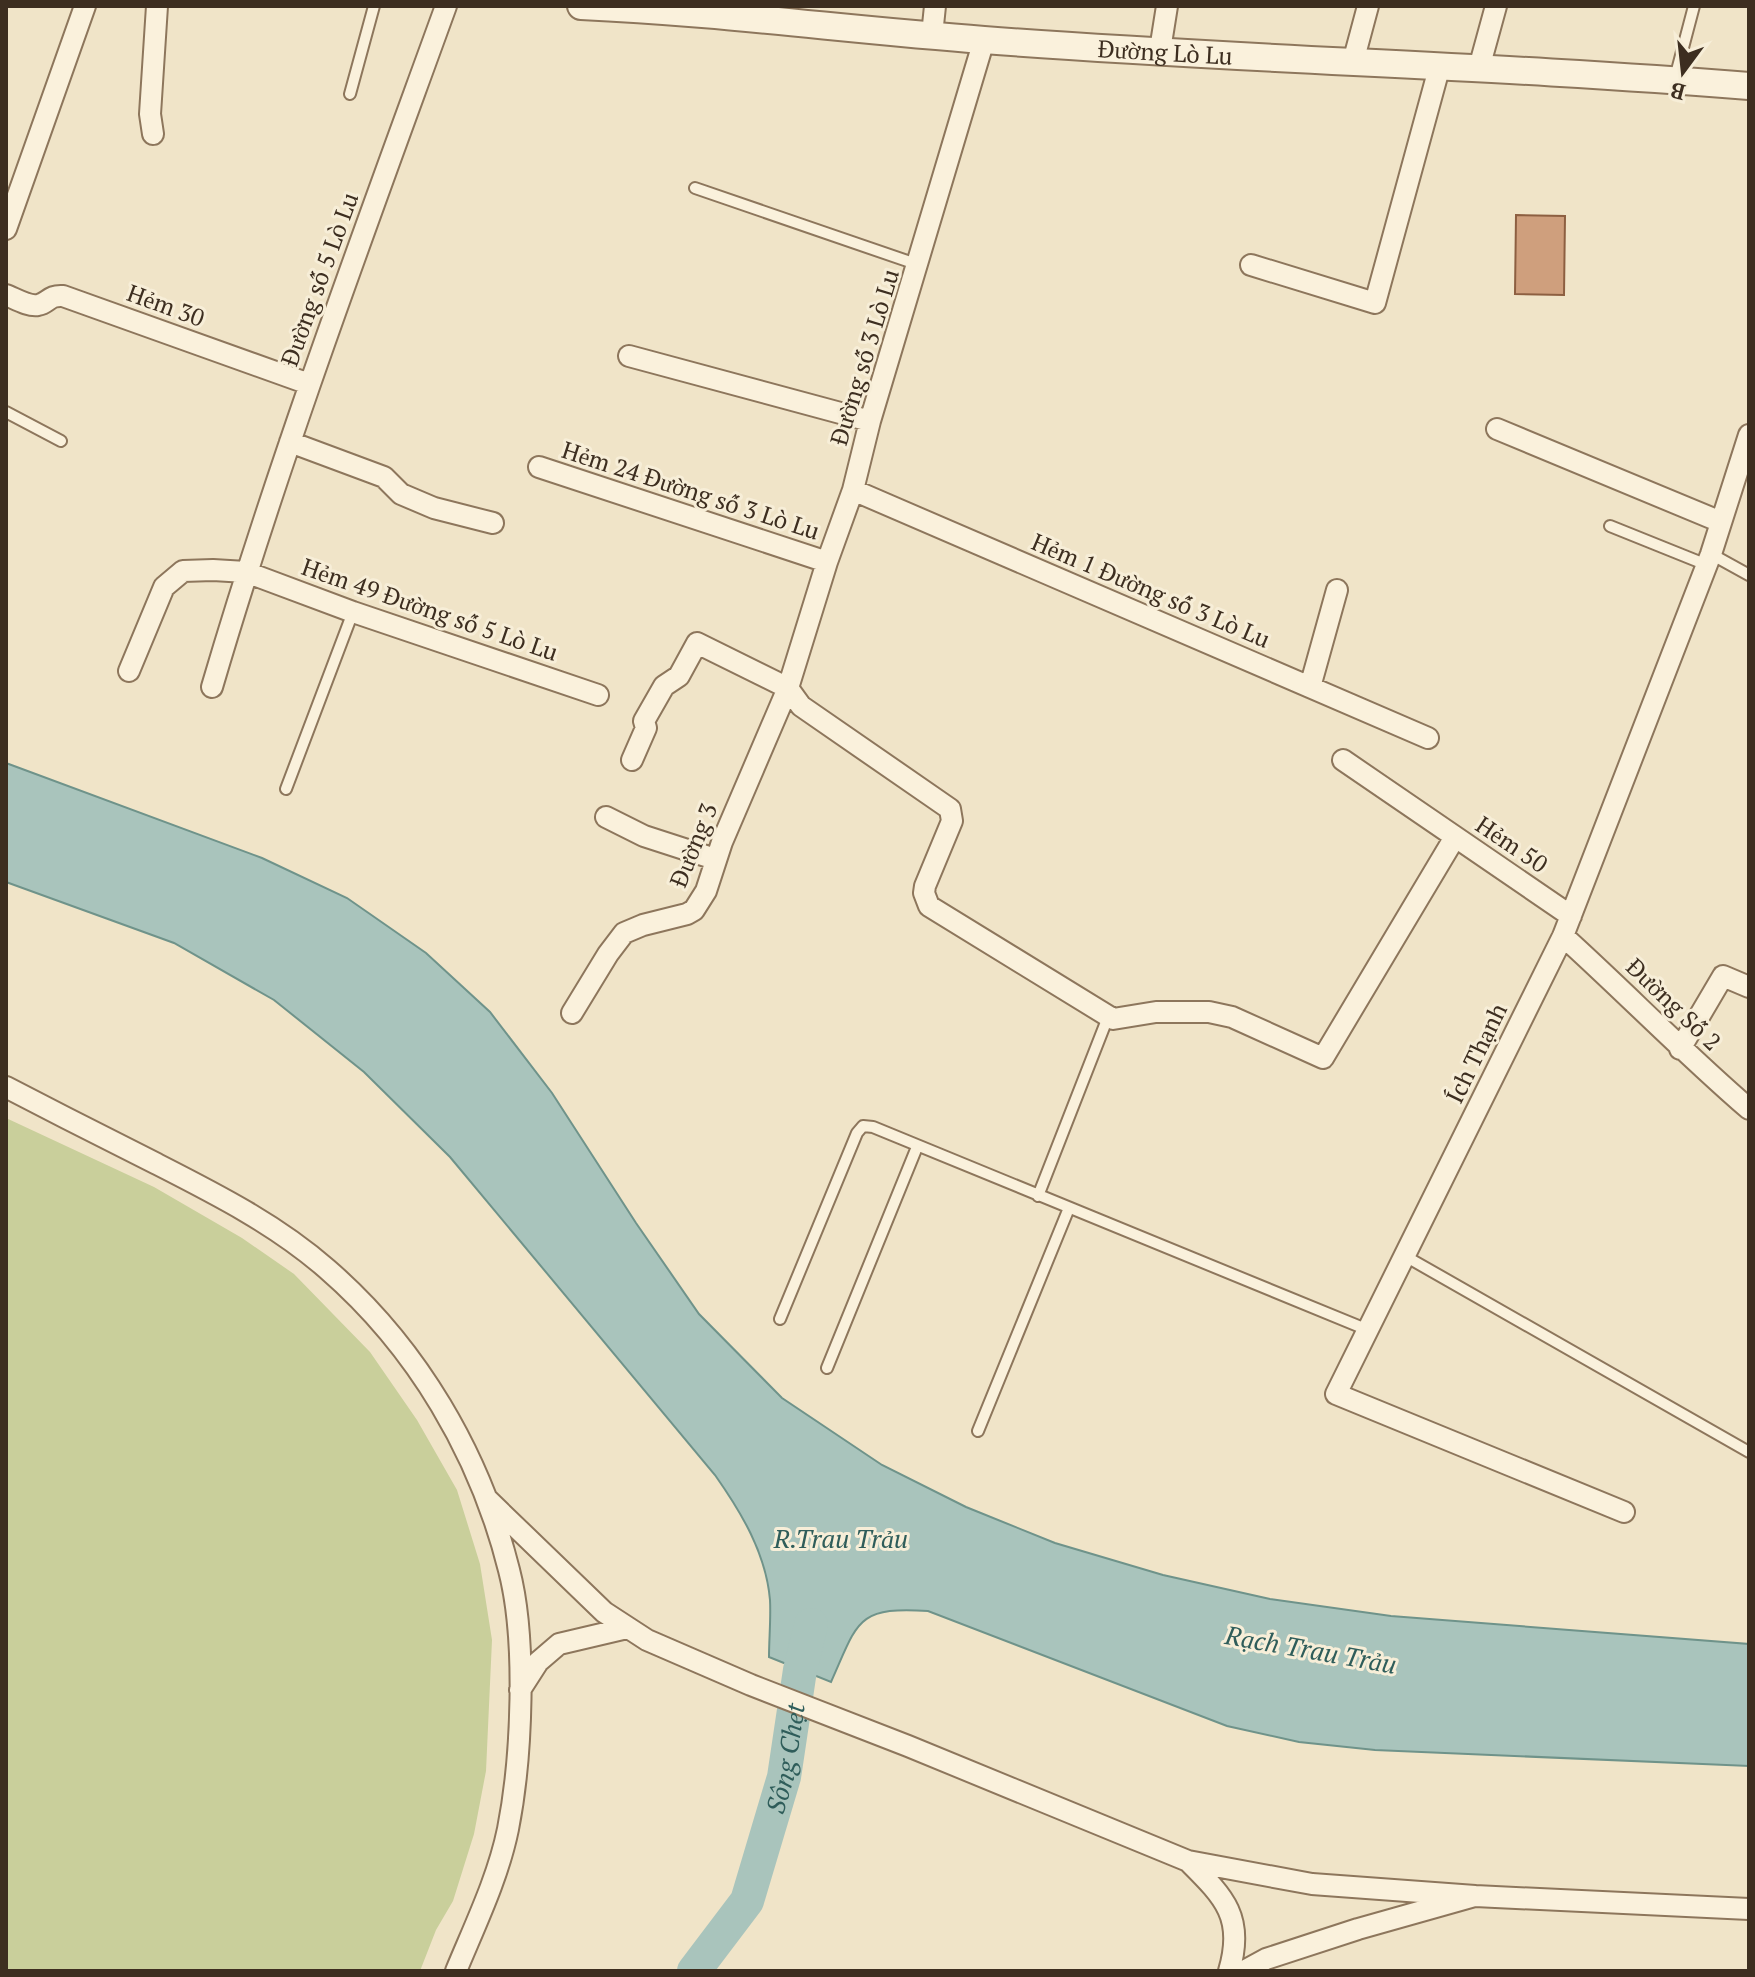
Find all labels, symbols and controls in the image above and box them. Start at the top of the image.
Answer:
street label: Đường Lò Lu [1097,32,1233,72]
north arrow [1643,32,1723,112]
text: B [1667,76,1688,108]
street label: Đường số 5 Lò Lu [273,187,365,370]
street label: Đường số 3 Lò Lu [822,265,906,449]
street label: Hẻm 30 [123,276,209,334]
street label: Hẻm 24 Đường số 3 Lò Lu [558,433,824,547]
street label: Hẻm 1 Đường số 3 Lò Lu [1027,525,1275,655]
street label: Hẻm 49 Đường số 5 Lò Lu [298,550,563,668]
street label: Đường 3 [662,798,724,892]
street label: Hẻm 50 [1470,808,1554,880]
street label: Đường Số 2 [1620,951,1728,1057]
street label: Ích Thạnh [1438,998,1514,1108]
water label: R.Trau Trảu [773,1521,908,1555]
water label: Rạch Trau Trảu [1222,1617,1399,1681]
water label: Sông Chẹt [757,1700,812,1817]

